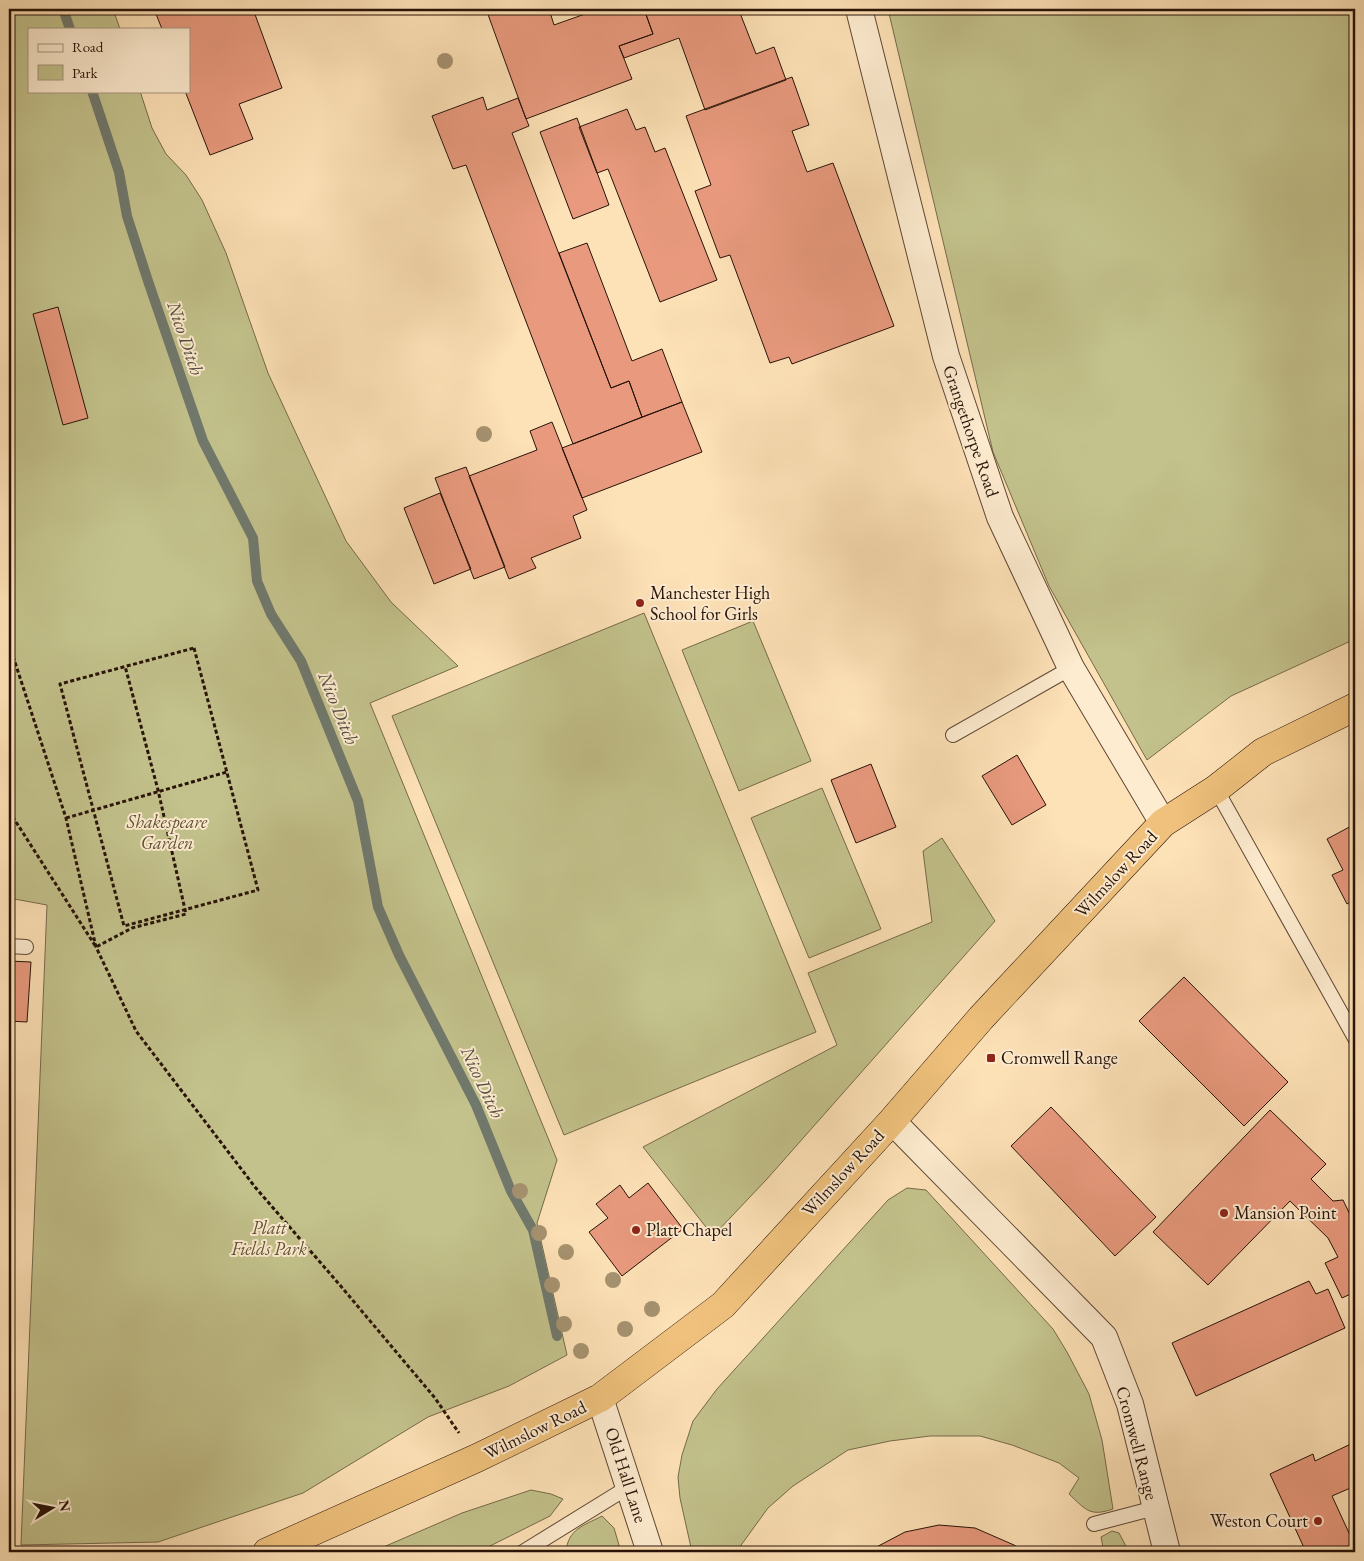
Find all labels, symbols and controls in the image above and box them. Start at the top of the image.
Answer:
legend [28,28,190,92]
text: Road [72,37,104,56]
text: Park [72,63,99,82]
water label: Nico Ditch [161,297,210,379]
street label: Grangethorpe Road [938,362,1005,501]
place label: Manchester High School for Girls [650,581,770,625]
marker: Manchester High School for Girls [634,597,646,609]
water label: Nico Ditch [312,667,365,748]
park label: Shakespeare Garden [126,810,208,854]
street label: Wilmslow Road [1069,824,1163,922]
water label: Nico Ditch [455,1041,510,1122]
place label: Cromwell Range [1001,1046,1118,1069]
marker: Cromwell Range [985,1052,997,1064]
street label: Wilmslow Road [796,1123,890,1221]
place label: Mansion Point [1234,1201,1337,1224]
marker: Mansion Point [1218,1207,1230,1219]
park label: Platt Fields Park [230,1216,307,1260]
place label: Platt Chapel [646,1218,732,1241]
marker: Platt Chapel [630,1224,642,1236]
street label: Cromwell Range [1111,1384,1164,1502]
street label: Wilmslow Road [480,1394,591,1464]
street label: Old Hall Lane [600,1424,653,1525]
north arrow [28,1484,78,1534]
text: N [55,1499,75,1514]
place label: Weston Court [1210,1509,1308,1532]
marker: Weston Court [1312,1515,1324,1527]

